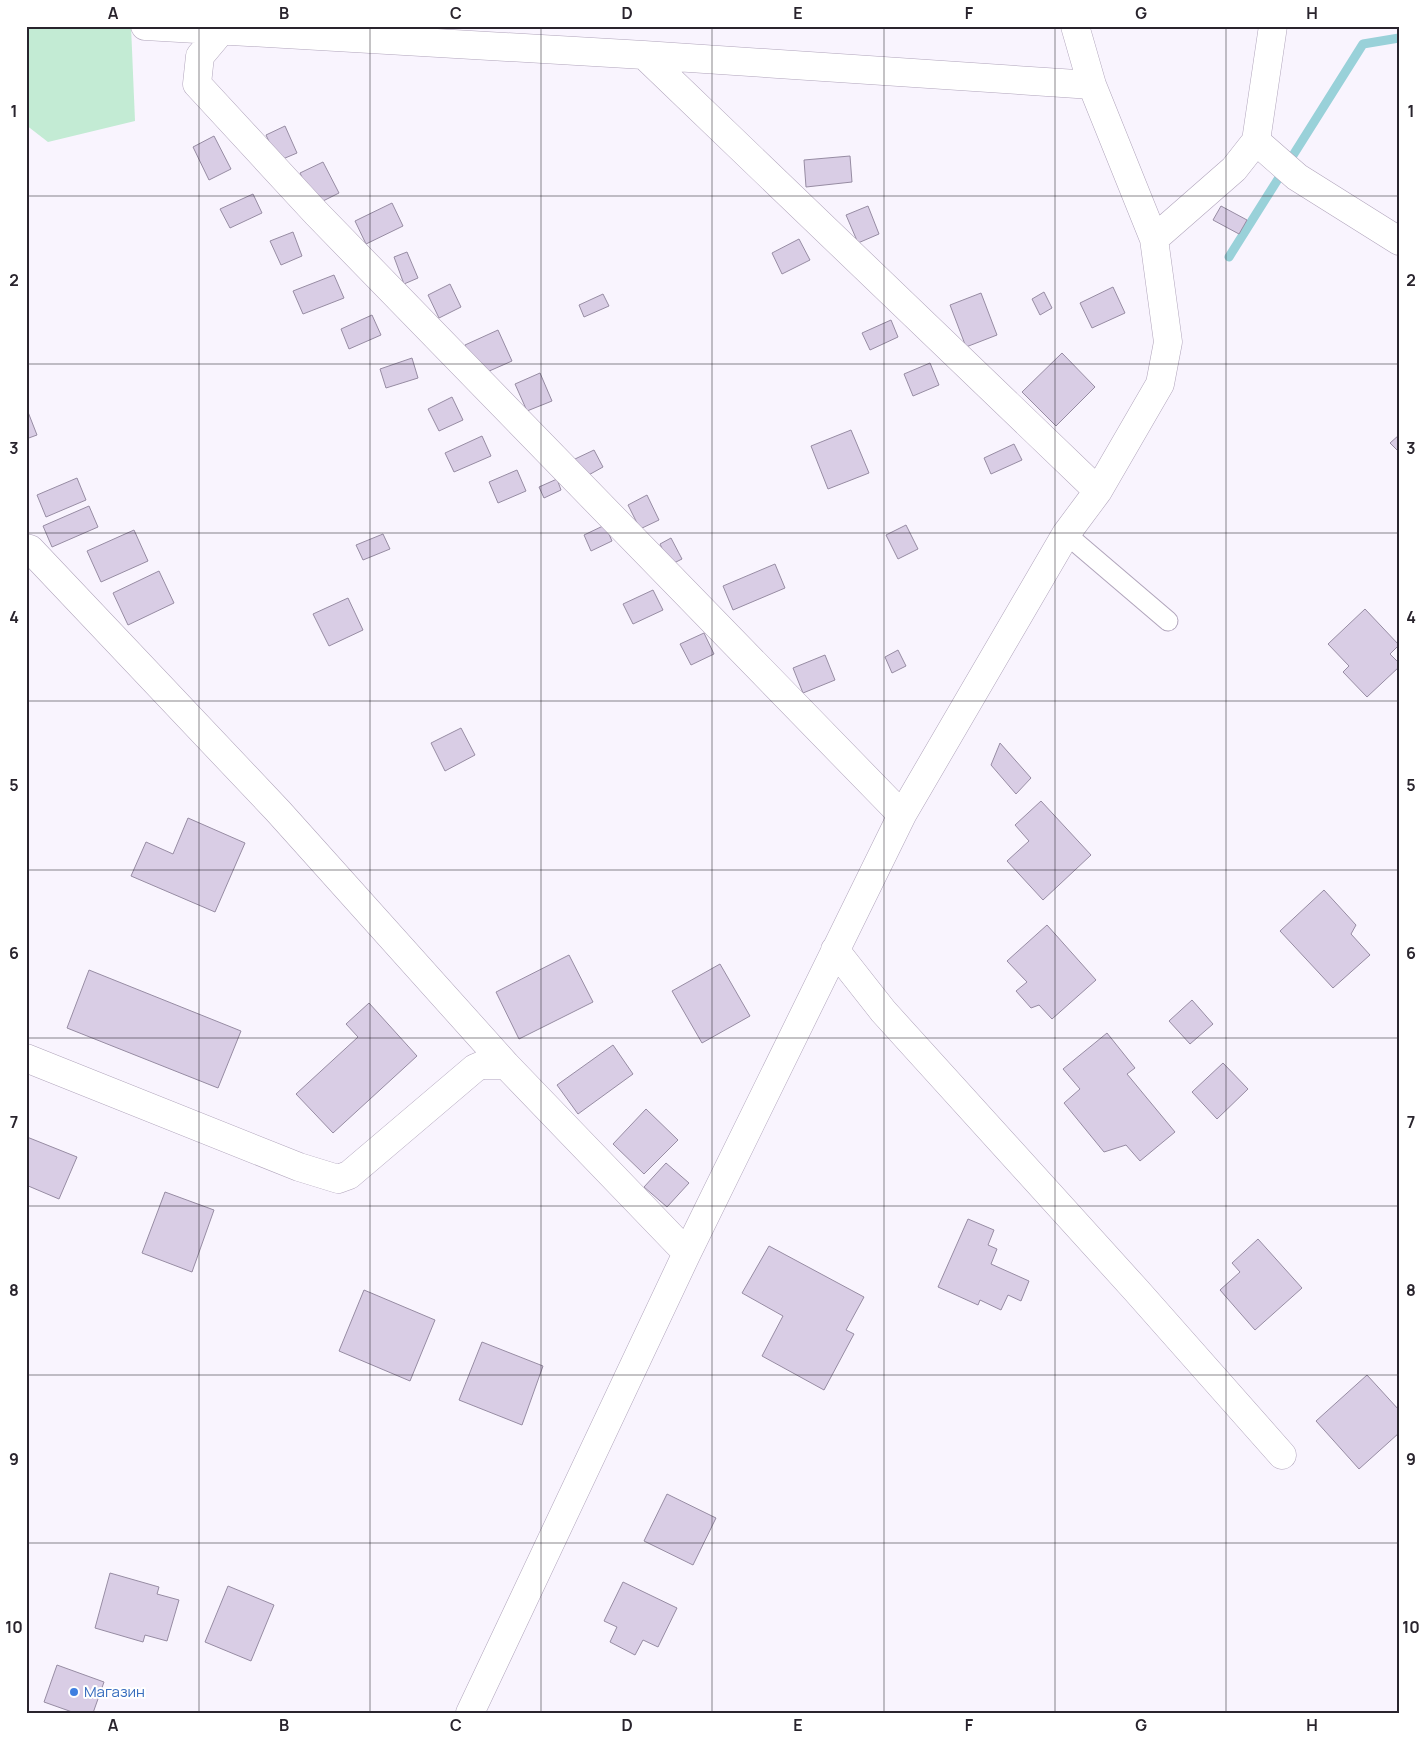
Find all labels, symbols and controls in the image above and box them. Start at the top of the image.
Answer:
text: A [108,2,119,24]
text: B [279,2,289,24]
text: C [450,2,462,24]
text: D [621,2,633,24]
text: E [793,2,803,24]
text: F [965,2,974,24]
text: G [1135,2,1147,24]
text: H [1306,2,1318,24]
text: 1 [10,100,18,122]
text: 1 [1407,100,1415,122]
text: 2 [9,269,19,291]
text: 2 [1406,269,1416,291]
text: 3 [9,437,19,459]
text: 3 [1406,437,1416,459]
text: 4 [9,606,19,628]
text: 4 [1406,606,1416,628]
text: 5 [9,774,19,796]
text: 5 [1406,774,1416,796]
text: 6 [9,942,19,964]
text: 6 [1406,942,1416,964]
text: 7 [10,1111,18,1133]
text: 7 [1407,1111,1415,1133]
text: 8 [9,1279,19,1301]
text: 8 [1406,1279,1416,1301]
text: 9 [9,1448,19,1470]
text: 9 [1406,1448,1416,1470]
text: 10 [5,1616,23,1638]
text: 10 [1402,1616,1420,1638]
place label: Магазин [84,1681,145,1702]
marker: Магазин [68,1686,80,1698]
text: A [108,1714,119,1736]
text: B [279,1714,289,1736]
text: C [450,1714,462,1736]
text: D [621,1714,633,1736]
text: E [793,1714,803,1736]
text: F [965,1714,974,1736]
text: G [1135,1714,1147,1736]
text: H [1306,1714,1318,1736]

